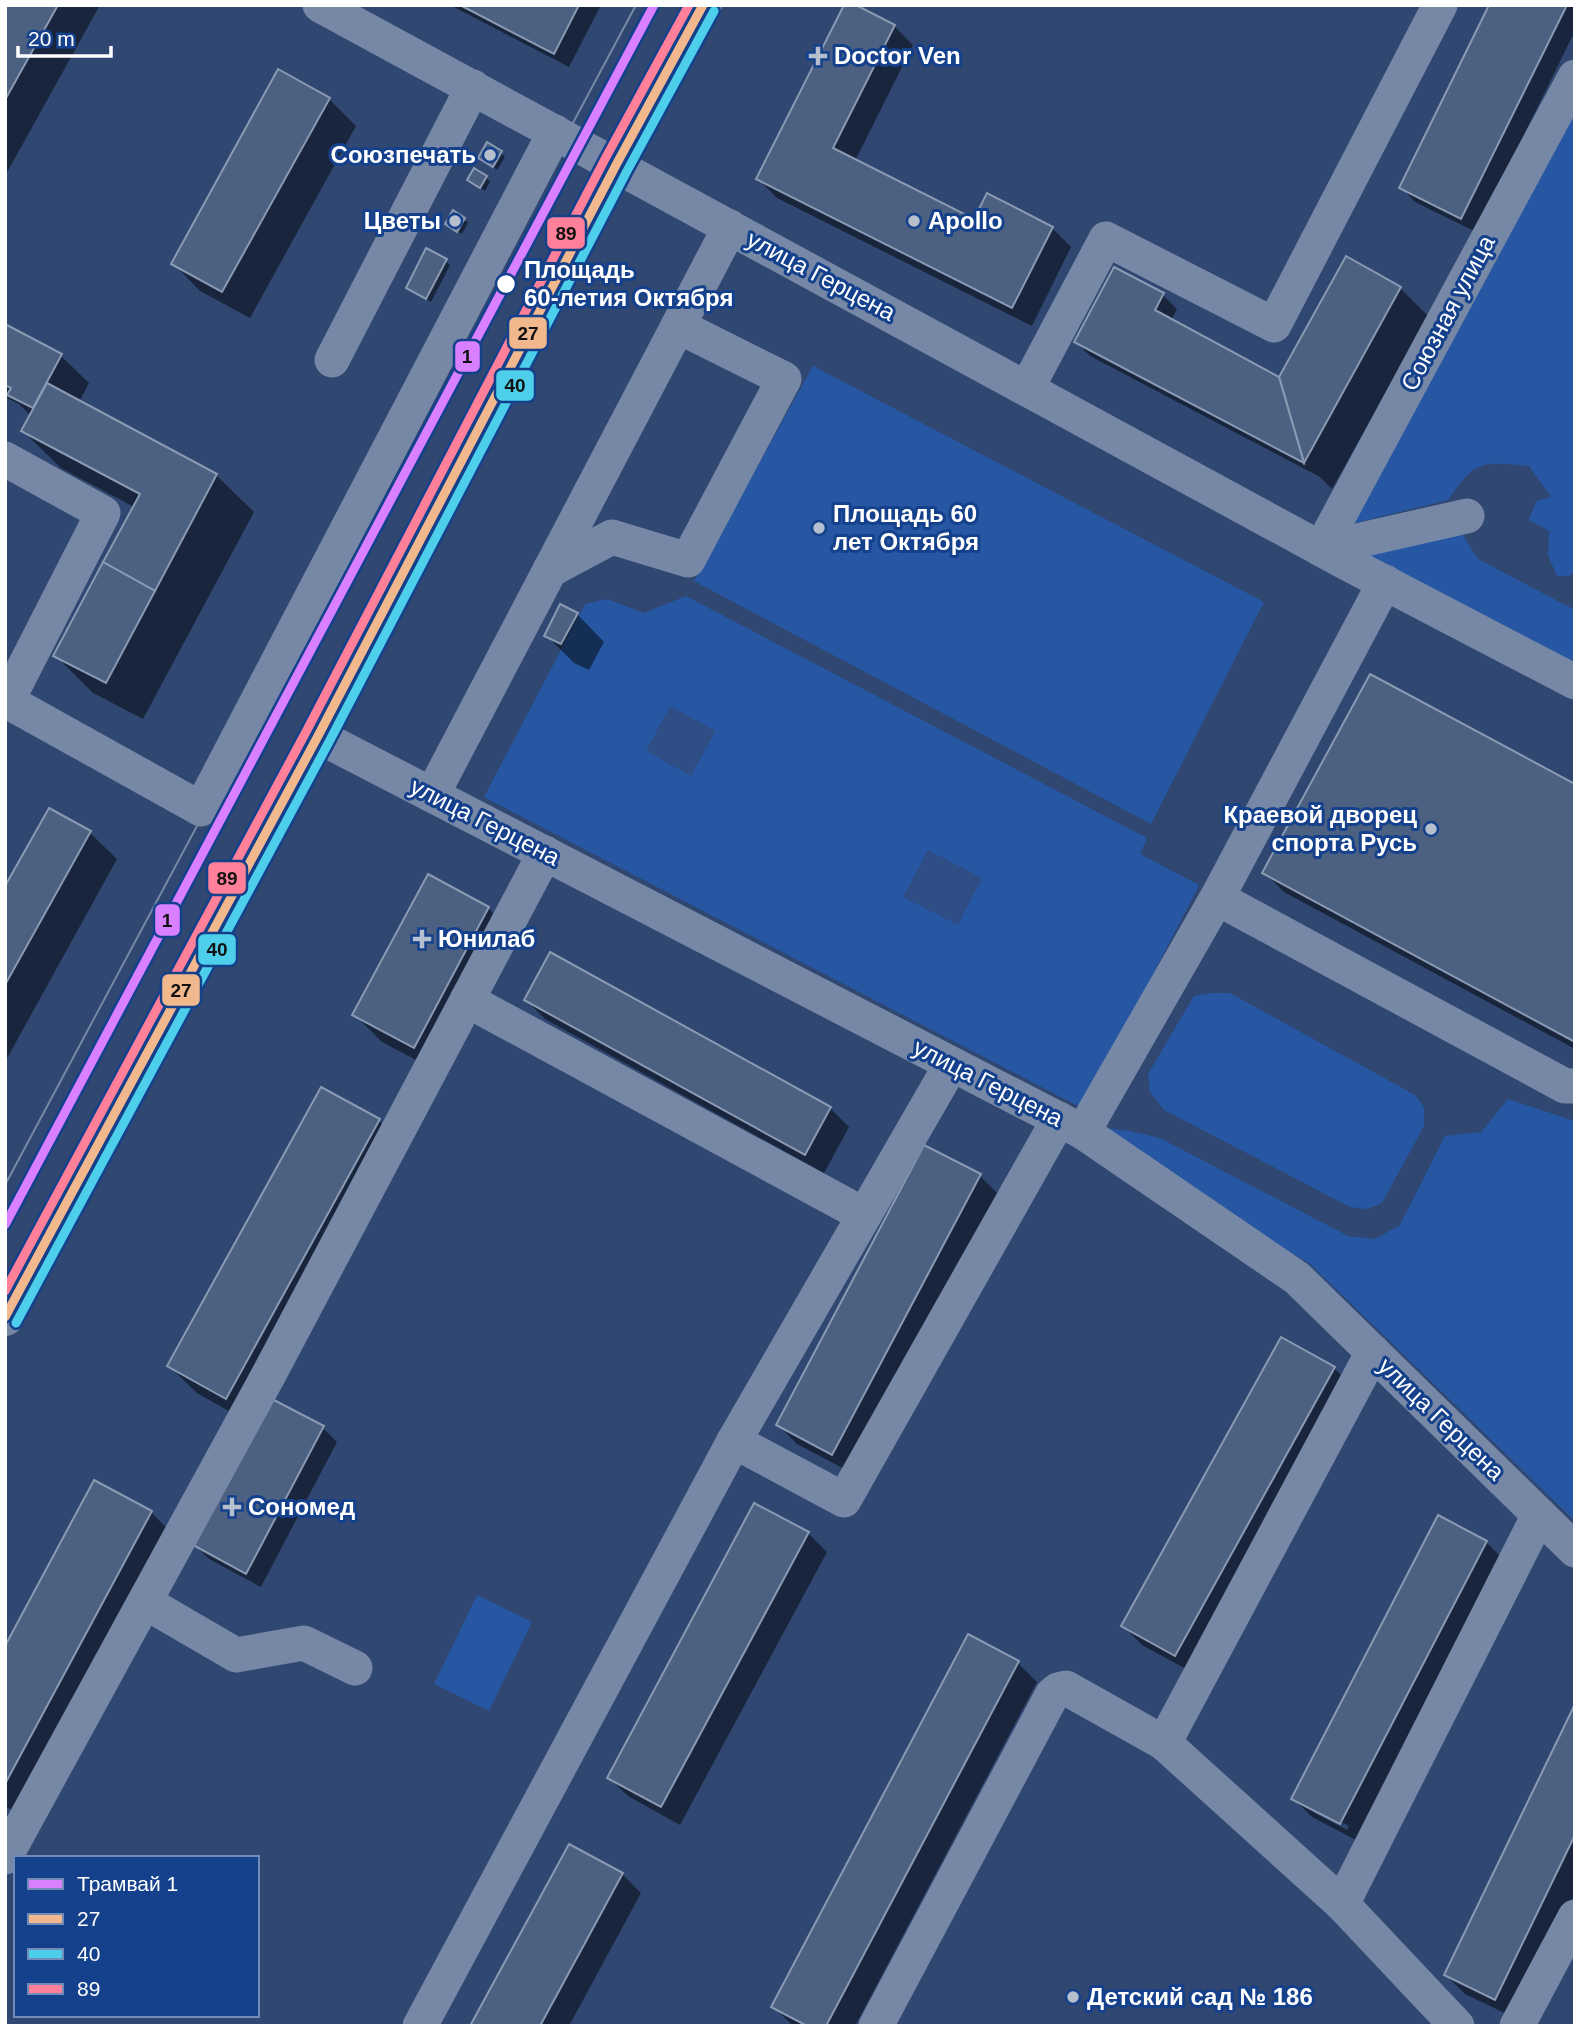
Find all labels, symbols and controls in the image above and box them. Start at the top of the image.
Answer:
scale bar [18,14,110,58]
text: 20 m [28,27,75,50]
place label: Doctor Ven [834,42,961,69]
marker: Doctor Ven [808,46,828,66]
place label: Союзпечать [331,141,476,168]
marker: Союзпечать [482,147,498,163]
place label: Цветы [364,207,441,234]
place label: Apollo [928,207,1003,234]
marker: Цветы [447,213,463,229]
marker: Apollo [906,213,922,229]
line badge: 89 [546,216,586,250]
text: 89 [555,223,577,244]
street label: улица Герцена [742,225,901,326]
street label: Союзная улица [1395,230,1500,395]
place label: Площадь 60-летия Октября [524,256,733,311]
marker: Площадь 60-летия Октября [495,273,517,295]
line badge: 27 [508,316,548,350]
text: 27 [517,323,539,344]
line badge: 1 [454,340,481,373]
text: 1 [462,346,473,367]
line badge: 40 [495,369,535,402]
text: 40 [504,375,526,396]
place label: Площадь 60 лет Октября [833,500,979,555]
marker: Площадь 60 лет Октября [811,520,827,536]
street label: улица Герцена [406,772,565,871]
place label: Краевой дворец спорта Русь [1223,801,1417,856]
marker: Краевой дворец спорта Русь [1423,821,1439,837]
line badge: 89 [207,861,247,895]
text: 89 [216,868,238,889]
line badge: 1 [154,903,181,937]
text: 1 [162,910,173,931]
place label: Юнилаб [438,925,535,952]
marker: Юнилаб [412,929,432,949]
line badge: 40 [197,933,237,966]
text: 40 [206,939,228,960]
line badge: 27 [161,973,201,1007]
text: 27 [170,980,192,1001]
street label: улица Герцена [909,1033,1068,1132]
street label: улица Герцена [1373,1352,1510,1486]
place label: Сономед [248,1493,355,1520]
marker: Сономед [222,1497,242,1517]
legend [14,1856,259,2017]
text: Трамвай 1 [77,1872,178,1895]
text: 27 [77,1907,100,1930]
text: 40 [77,1942,100,1965]
text: 89 [77,1977,100,2000]
place label: Детский сад № 186 [1087,1983,1313,2010]
marker: Детский сад № 186 [1065,1989,1081,2005]

